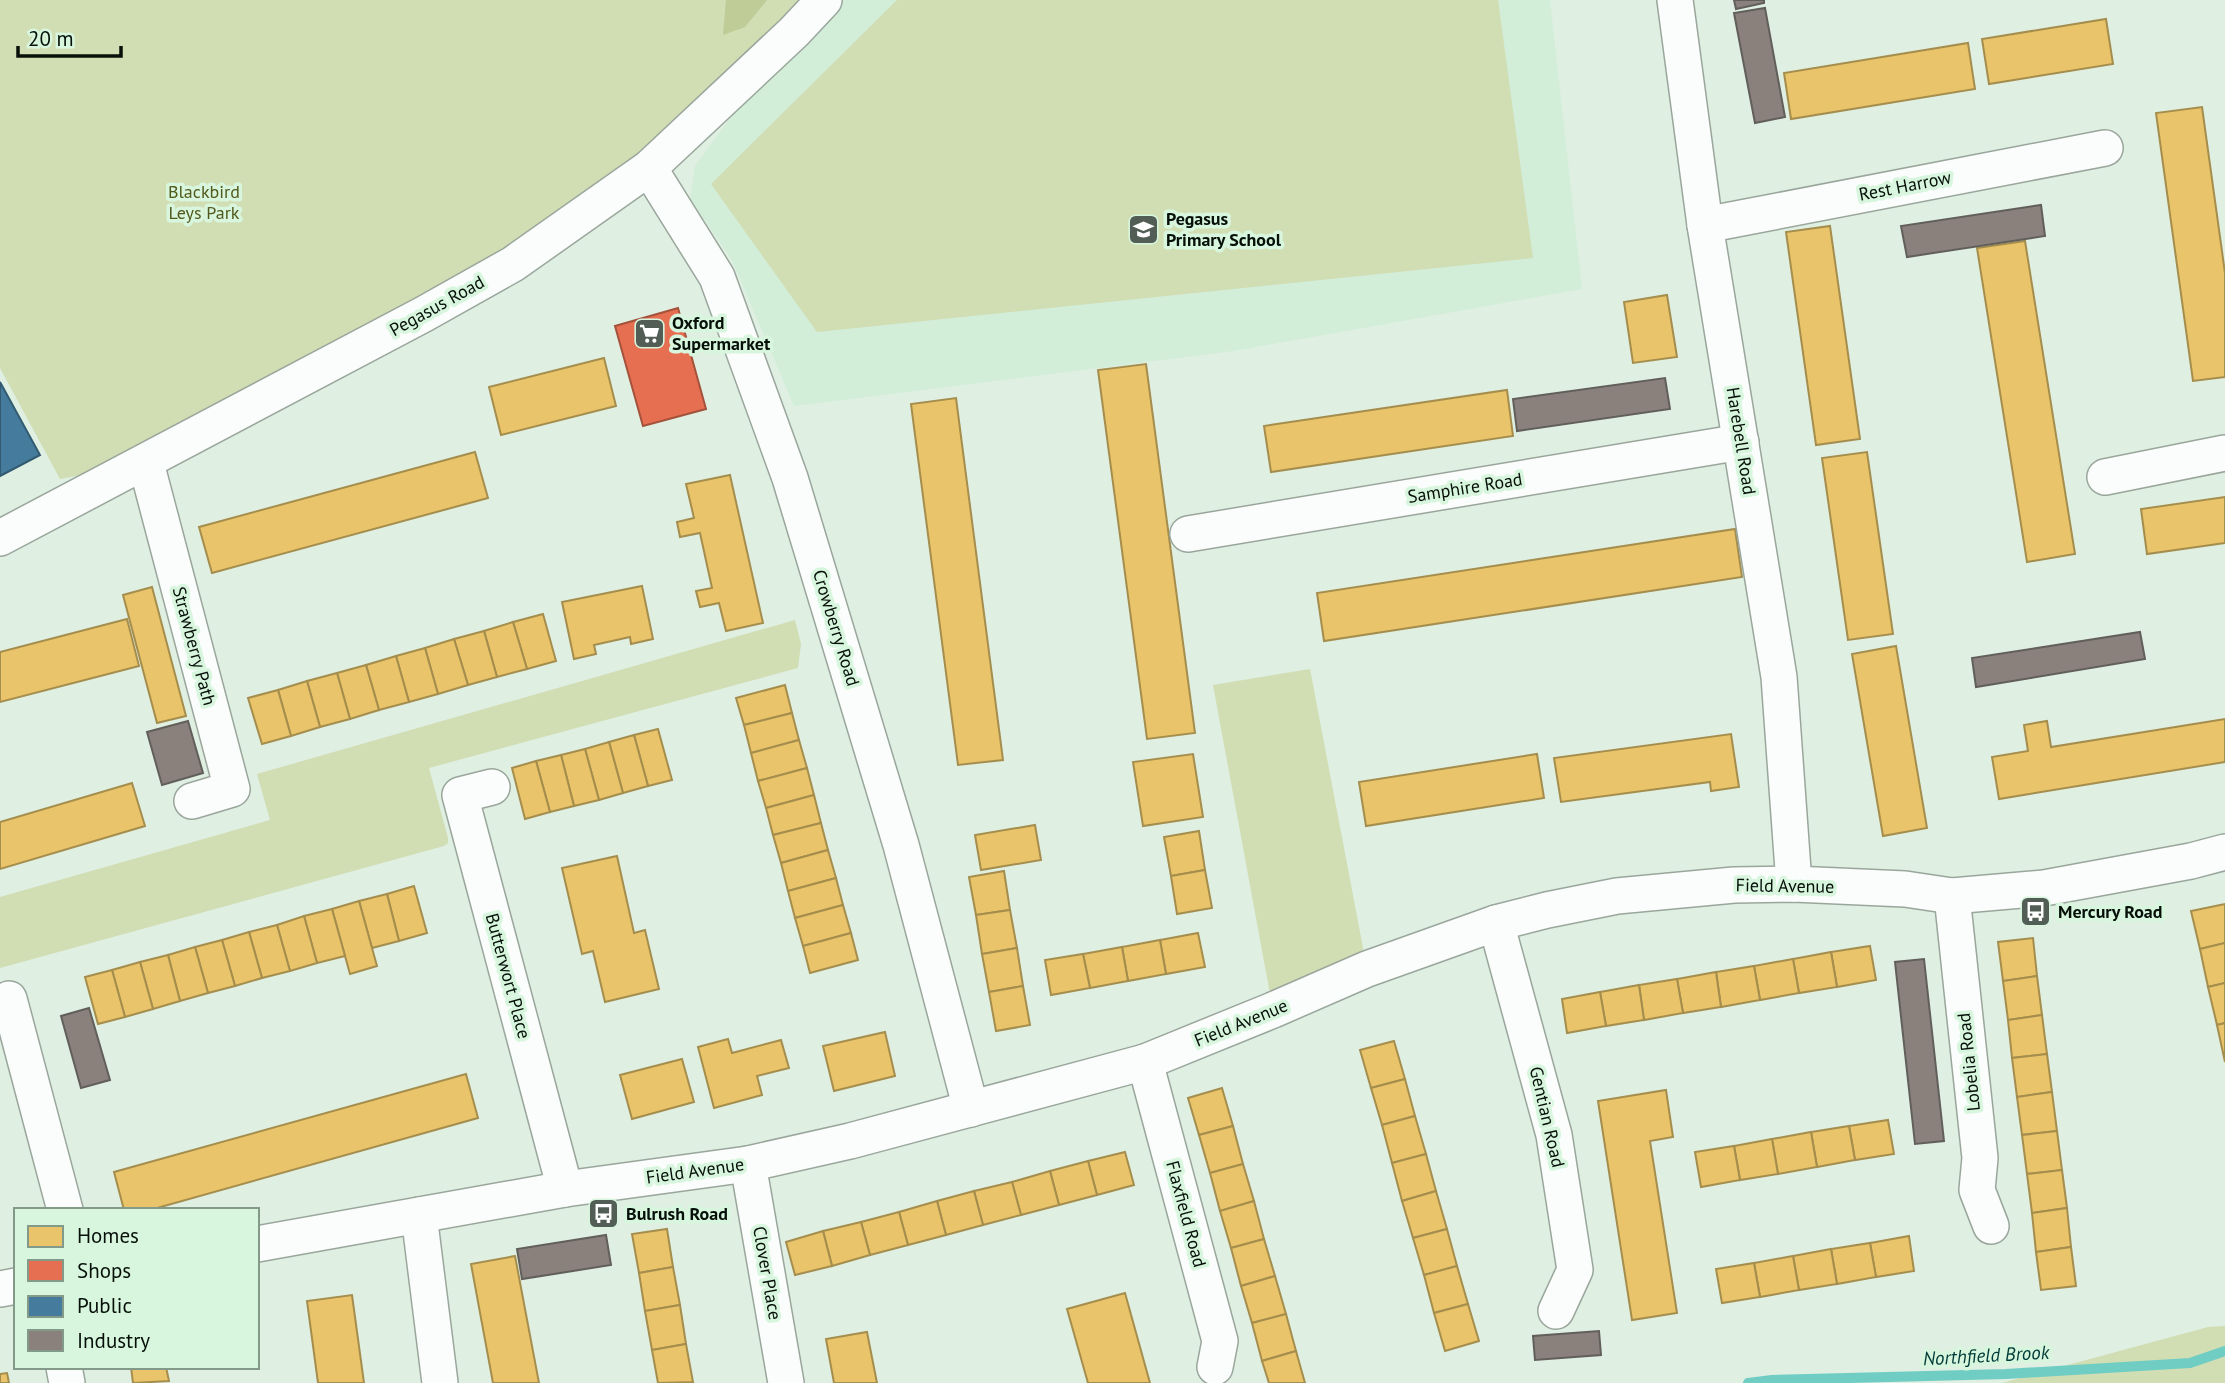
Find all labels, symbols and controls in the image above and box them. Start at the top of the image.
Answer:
scale bar [18,14,121,58]
text: 20 m [28,25,74,52]
street label: Rest Harrow [1857,165,1954,206]
park label: Blackbird Leys Park [168,180,240,224]
place label: Pegasus Primary School [1166,207,1282,251]
school or university icon: Pegasus Primary School [1126,212,1160,246]
street label: Pegasus Road [385,270,488,341]
place label: Oxford Supermarket [672,311,771,355]
supermarket icon: Oxford Supermarket [632,316,666,350]
street label: Harebell Road [1722,386,1761,496]
street label: Samphire Road [1406,467,1524,508]
street label: Crowberry Road [808,567,865,689]
street label: Strawberry Path [168,584,221,708]
street label: Field Avenue [1735,873,1835,898]
bus stop icon: Mercury Road [2018,895,2052,929]
place label: Mercury Road [2058,900,2162,923]
street label: Butterwort Place [481,911,536,1041]
street label: Field Avenue [1191,993,1291,1052]
street label: Lobelia Road [1952,1012,1985,1112]
street label: Gentian Road [1525,1064,1570,1169]
street label: Field Avenue [644,1152,745,1189]
street label: Flaxfield Road [1161,1158,1212,1270]
bus stop icon: Bulrush Road [586,1197,620,1231]
place label: Bulrush Road [626,1202,728,1225]
legend [14,1208,259,1369]
text: Homes [77,1222,139,1249]
street label: Clover Place [748,1224,787,1321]
text: Shops [77,1257,131,1284]
text: Public [77,1292,132,1319]
text: Industry [77,1327,150,1354]
water label: Northfield Brook [1922,1340,2051,1370]

